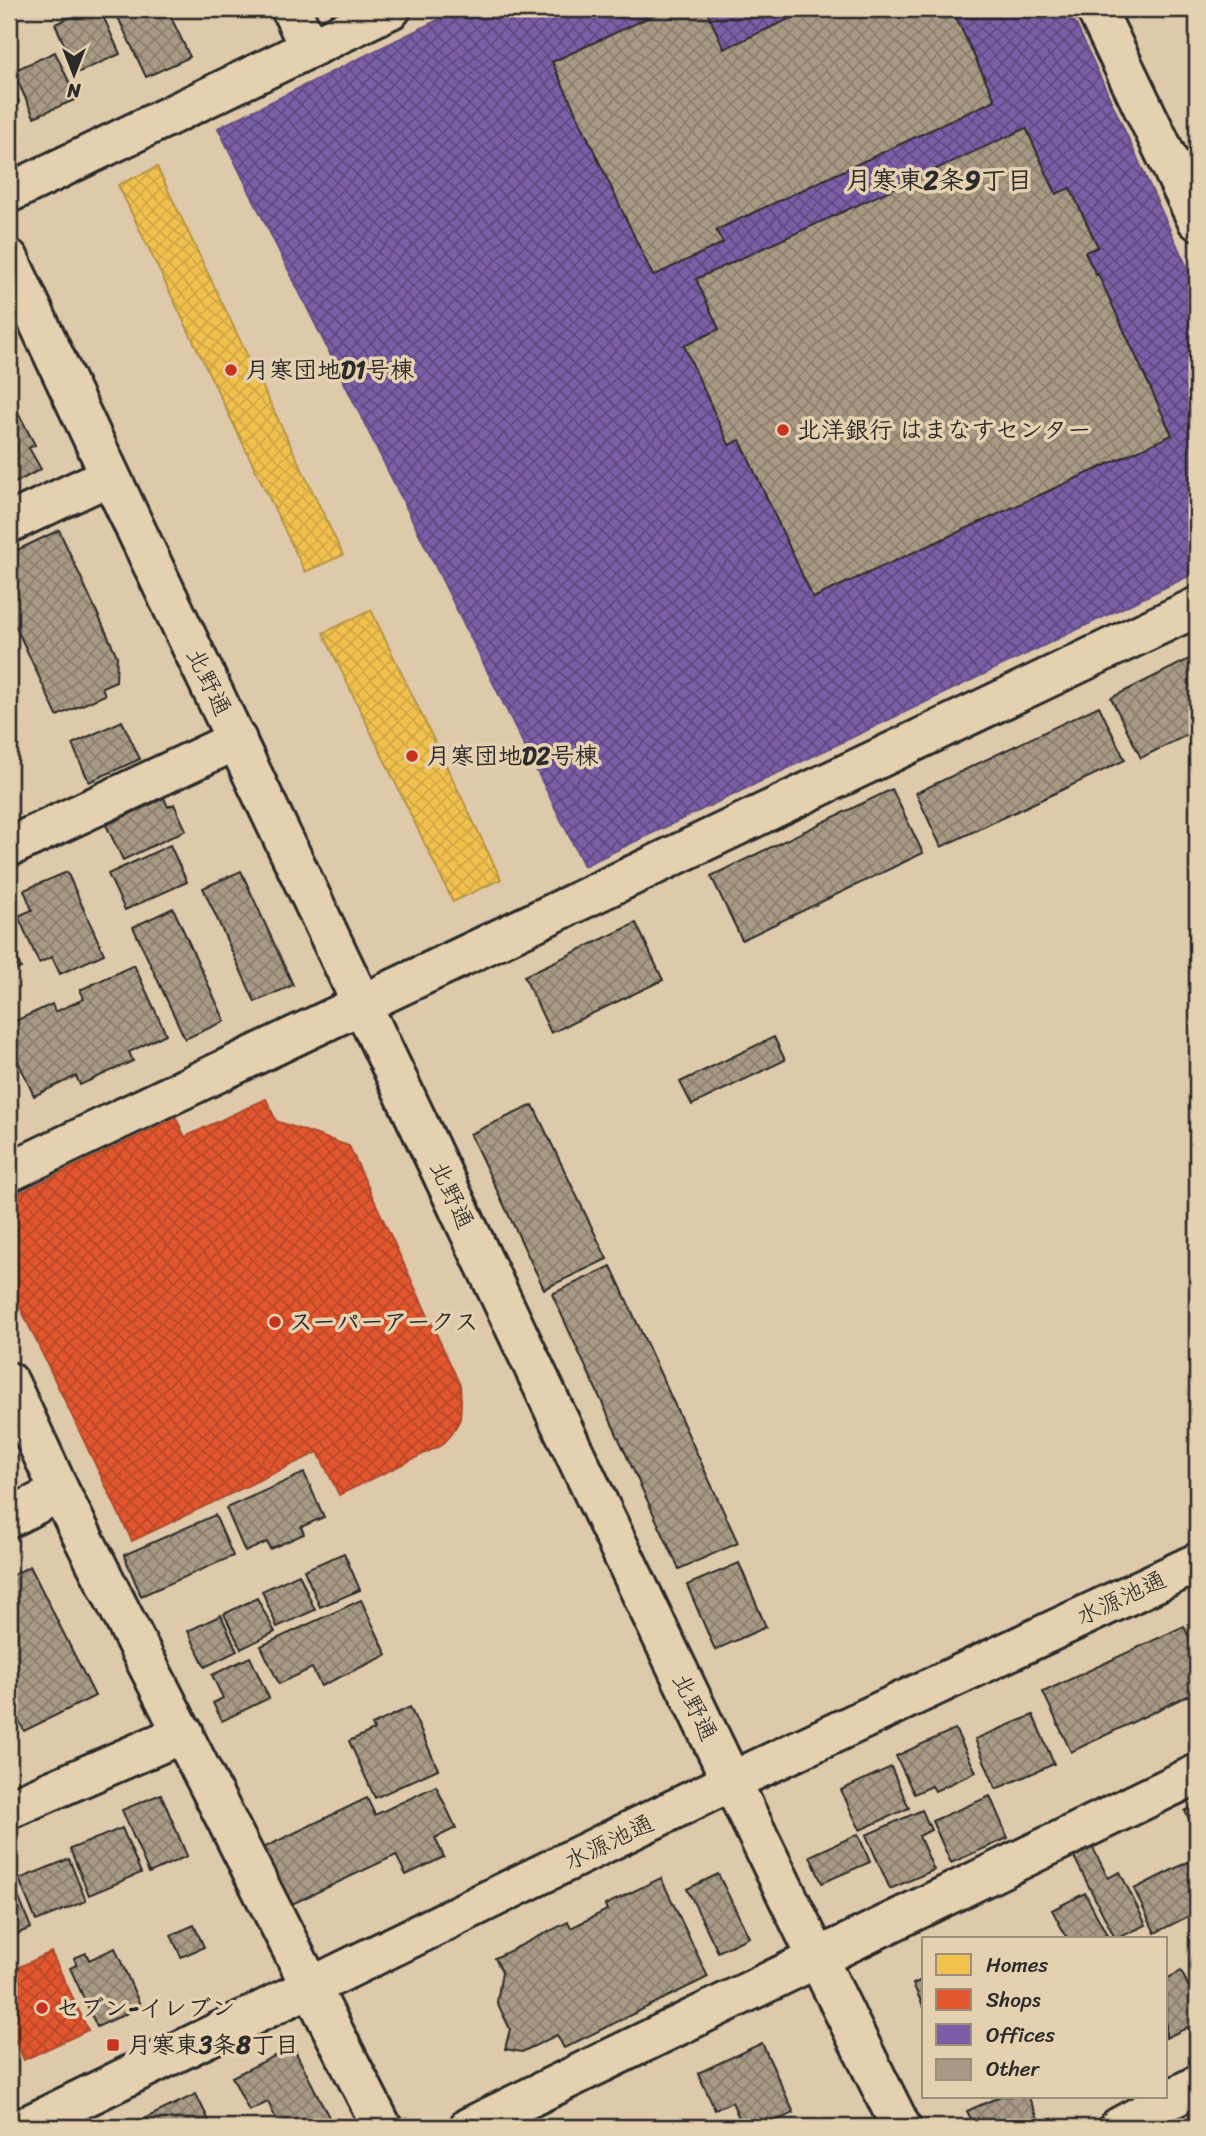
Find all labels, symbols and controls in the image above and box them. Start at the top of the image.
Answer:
north arrow [38,38,108,108]
text: N [67,74,82,107]
district label: 月寒東2条9丁目 [846,157,1032,203]
place label: 月寒団地D1号棟 [245,349,415,391]
marker: 月寒団地D1号棟 [223,362,239,378]
place label: 北洋銀行 はまなすセンター [797,409,1091,451]
marker: 北洋銀行 はまなすセンター [775,422,791,438]
street label: 北野通 [174,640,244,724]
place label: 月寒団地D2号棟 [426,735,599,777]
marker: 月寒団地D2号棟 [404,748,420,764]
street label: 北野通 [418,1153,486,1237]
place label: スーパーアークス [289,1301,479,1343]
marker: スーパーアークス [267,1314,283,1330]
street label: 水源池通 [1069,1559,1173,1637]
street label: 北野通 [660,1665,730,1749]
street label: 水源池通 [557,1802,661,1882]
legend [922,1937,1168,2098]
text: Homes [986,1946,1048,1984]
text: Shops [986,1981,1041,2019]
place label: セブン-イレブン [56,1987,235,2029]
marker: セブン-イレブン [34,2000,50,2016]
text: Offices [986,2016,1055,2054]
place label: 月寒東3条8丁目 [127,2024,299,2066]
marker: 月寒東3条8丁目 [105,2037,121,2053]
text: Other [986,2050,1041,2088]

